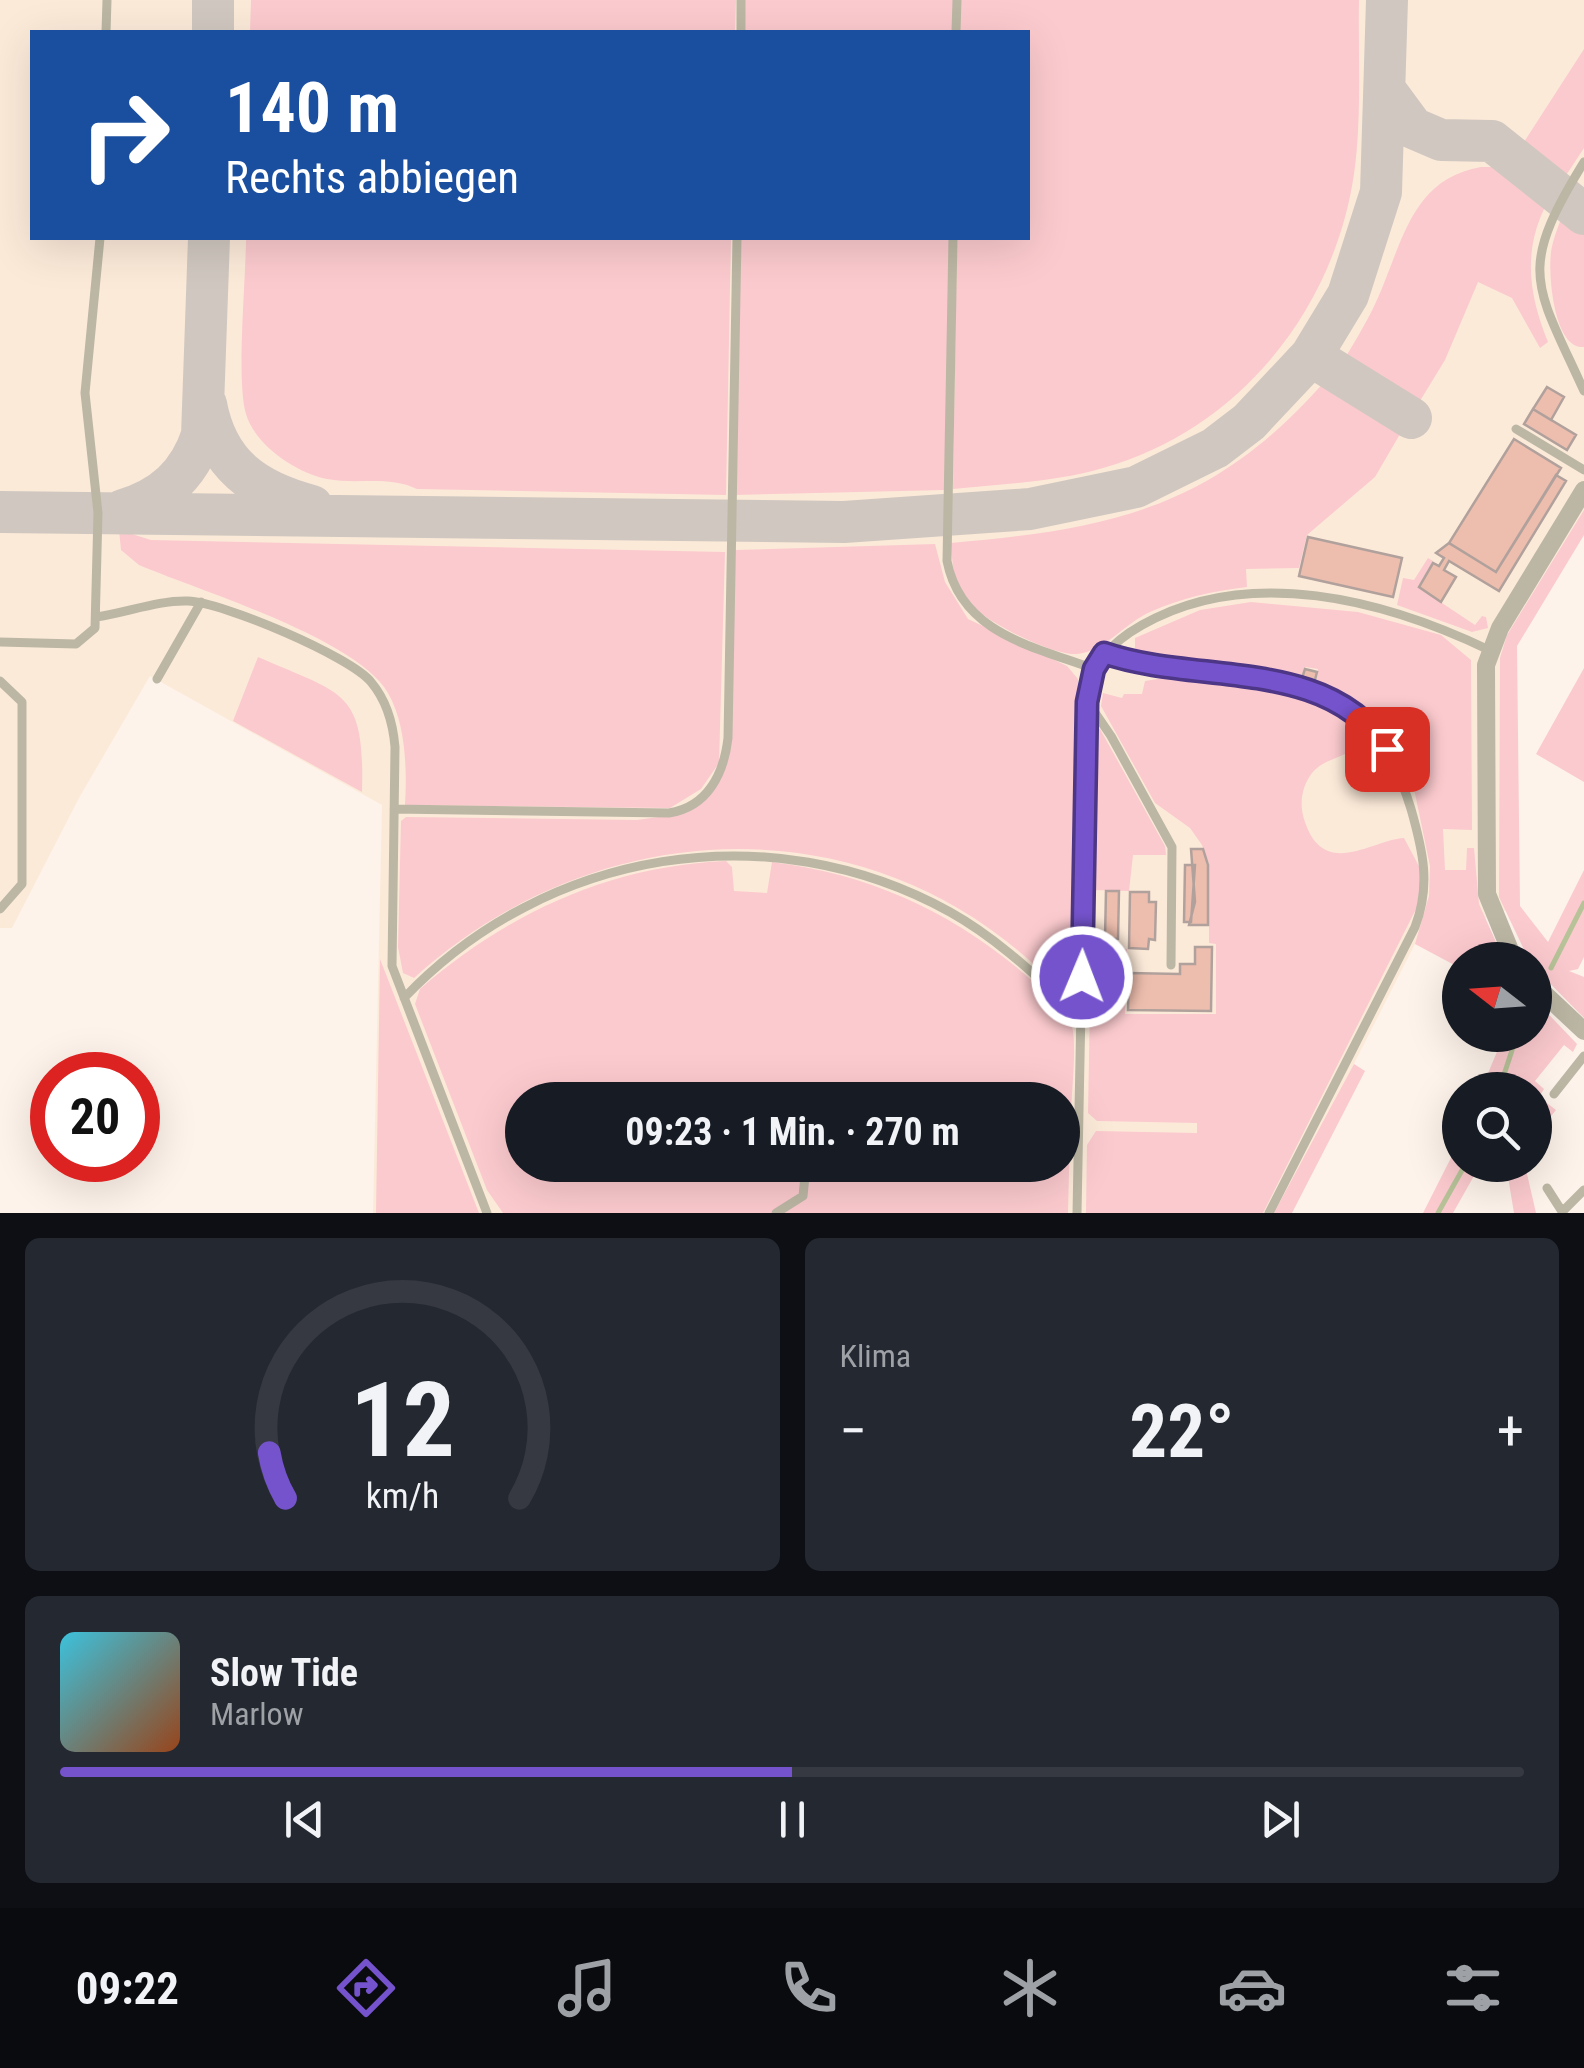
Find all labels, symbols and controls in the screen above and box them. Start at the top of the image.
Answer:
text: 140 m [225,67,399,149]
icon: right [60,70,190,200]
text: Rechts abbiegen [225,151,519,204]
pin [1345,707,1430,792]
icon: arrive [1360,722,1415,777]
position arrow [1030,925,1134,1029]
north arrow [1442,942,1552,1052]
map controls [1442,942,1552,1182]
speed limit sign: 20 [30,1052,160,1182]
button: search [1442,1072,1552,1182]
text: 09:23 · 1 Min. · 270 m [625,1110,960,1154]
text: Klima [840,1337,911,1375]
text: 12 [350,1360,455,1481]
text: 22° [1129,1387,1234,1475]
text: − [840,1399,867,1463]
text: + [1497,1399,1524,1463]
text: km/h [365,1475,439,1517]
text: Slow Tide [210,1651,358,1695]
text: Marlow [210,1695,303,1733]
icon: previous [277,1792,332,1847]
icon: pause [765,1792,820,1847]
icon: next [1253,1792,1308,1847]
icon: directions [331,1953,401,2023]
icon: music [552,1953,622,2023]
icon: phone [774,1953,844,2023]
icon: climate [995,1953,1065,2023]
icon: car [1217,1953,1287,2023]
icon: filters [1438,1953,1508,2023]
text: 09:22 [76,1962,179,2015]

